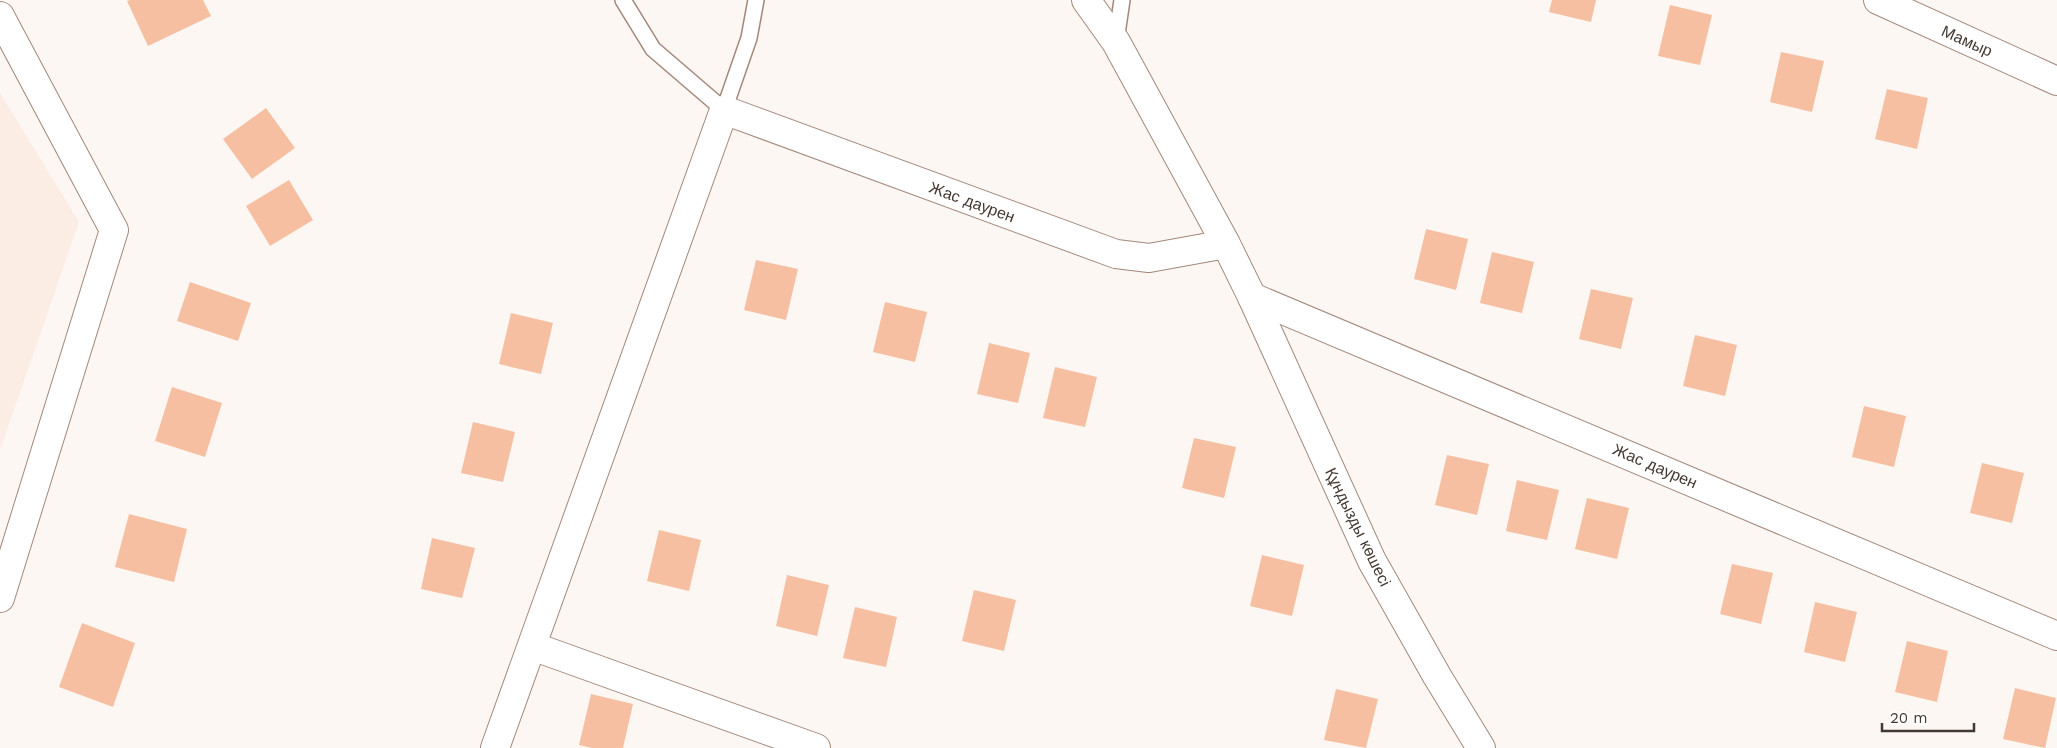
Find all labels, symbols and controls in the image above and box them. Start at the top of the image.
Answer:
street label: Мамыр [1939,21,1996,61]
street label: Жас даурен [927,178,1017,226]
street label: Жас даурен [1610,440,1700,492]
street label: Құндызды көшесі [1321,465,1395,589]
scale bar [1882,700,1974,732]
text: 20 m [1890,709,1928,727]

